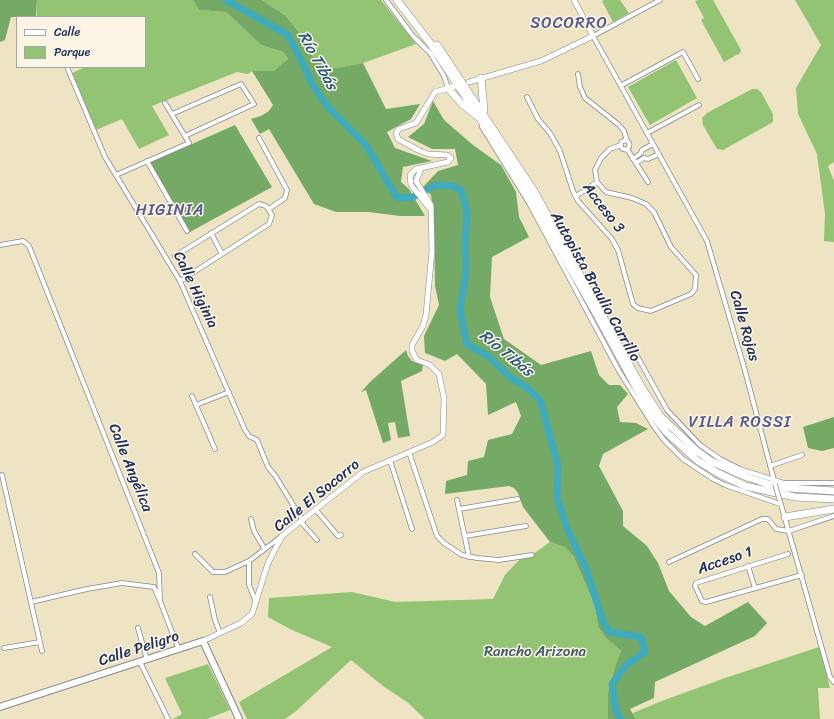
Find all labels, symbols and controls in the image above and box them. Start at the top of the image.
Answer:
district label: SOCORRO [530,14,608,34]
legend [16,16,146,68]
text: Calle [54,21,81,43]
water label: Río Tibás [293,28,341,94]
text: Parque [54,41,90,63]
street label: Acceso 3 [578,179,628,237]
district label: HIGINIA [137,201,203,221]
street label: Autopista Braulio Carrillo [546,209,644,365]
street label: Calle Higinia [169,249,221,331]
street label: Calle Rojas [725,288,763,364]
water label: Río Tibás [475,326,537,382]
district label: VILLA ROSSI [690,413,790,433]
street label: Calle Angélica [104,421,156,515]
street label: Calle El Socorro [270,456,364,536]
street label: Acceso 1 [695,543,755,579]
street label: Calle Peligro [97,628,181,670]
park label: Rancho Arizona [484,643,586,661]

